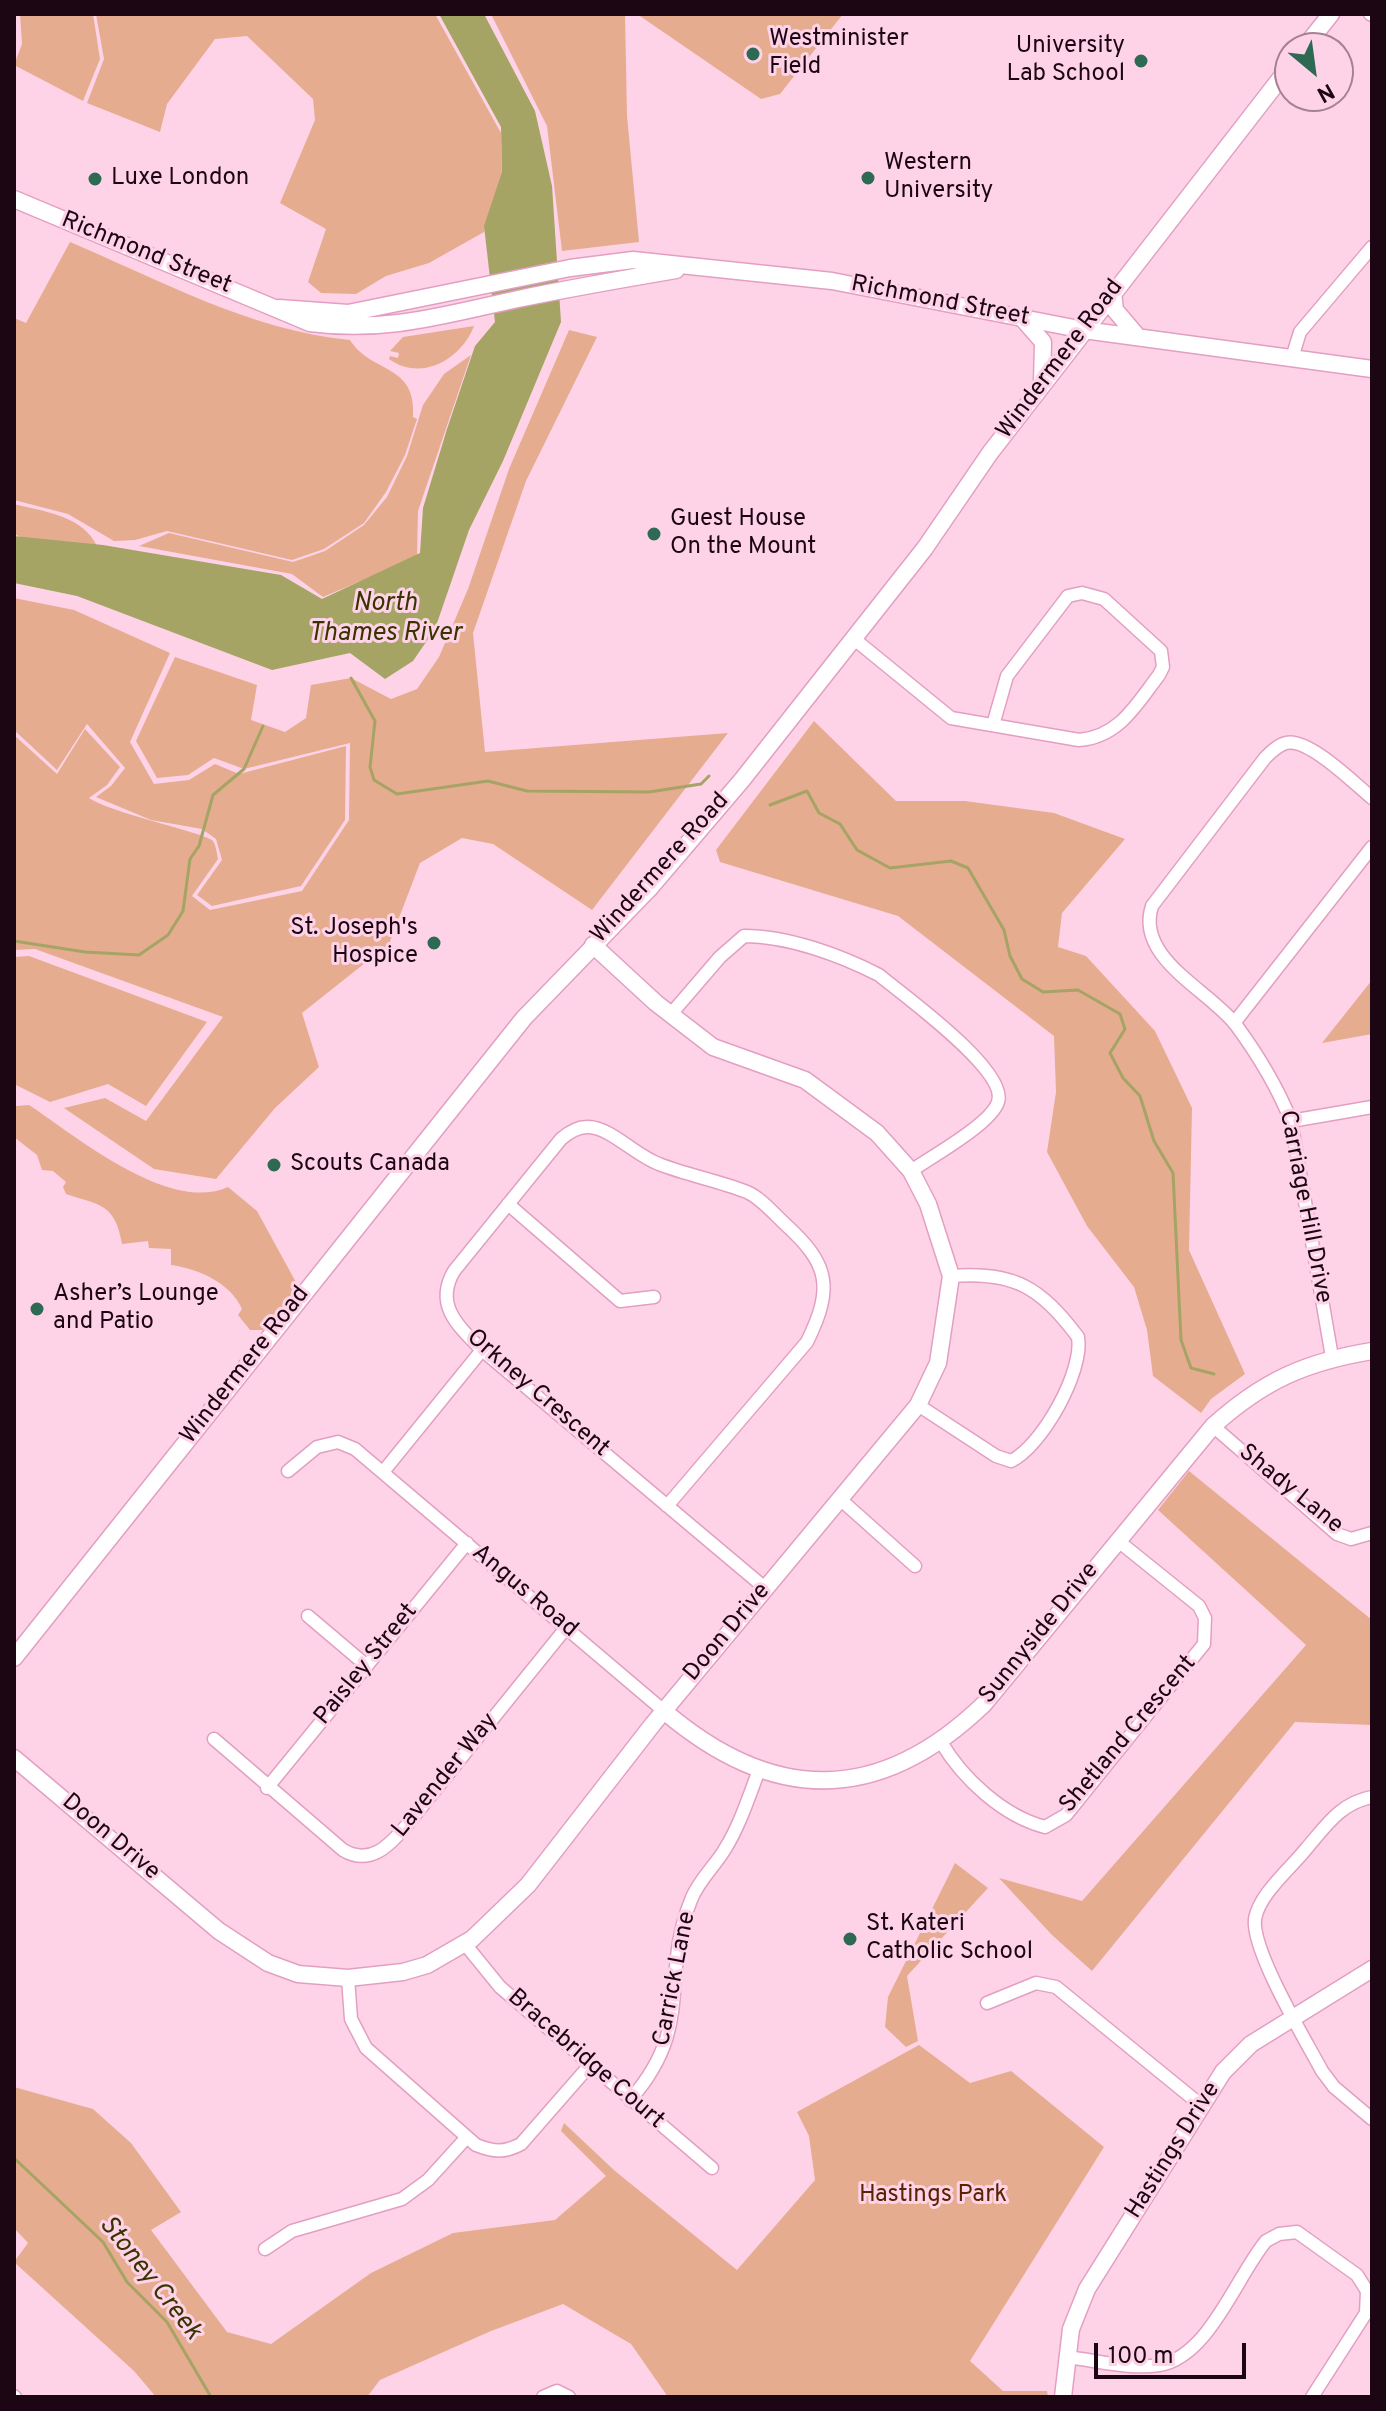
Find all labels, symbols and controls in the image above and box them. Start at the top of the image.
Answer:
place label: Westminister Field [769,26,909,82]
north arrow [1274,32,1354,112]
place label: University Lab School [1007,33,1125,89]
marker: Westminister Field [744,45,762,63]
marker: University Lab School [1132,52,1150,70]
text: N [1311,76,1338,107]
place label: Western University [884,150,993,206]
place label: Luxe London [111,165,249,193]
marker: Western University [859,169,877,187]
marker: Luxe London [86,170,104,188]
street label: Richmond Street [57,207,235,301]
street label: Richmond Street [848,271,1032,333]
street label: Windermere Road [992,274,1130,446]
place label: Guest House On the Mount [670,506,816,562]
marker: Guest House On the Mount [645,525,663,543]
water label: North Thames River [308,589,462,650]
street label: Windermere Road [586,788,736,950]
place label: St. Joseph's Hospice [290,915,418,971]
marker: St. Joseph's Hospice [425,934,443,952]
street label: Carriage Hill Drive [1271,1108,1337,1306]
place label: Scouts Canada [290,1151,450,1179]
marker: Scouts Canada [265,1156,283,1174]
place label: Asher’s Lounge and Patio [53,1281,219,1337]
street label: Windermere Road [175,1281,317,1451]
marker: Asher’s Lounge and Patio [28,1300,46,1318]
street label: Orkney Crescent [460,1324,614,1464]
street label: Shady Lane [1232,1439,1348,1541]
street label: Angus Road [465,1539,583,1645]
street label: Sunnyside Drive [974,1557,1106,1711]
street label: Doon Drive [679,1578,777,1688]
street label: Paisley Street [309,1599,425,1731]
street label: Shetland Crescent [1055,1650,1203,1820]
street label: Lavender Way [387,1708,505,1844]
street label: Doon Drive [55,1789,165,1887]
street label: Carrick Lane [649,1909,703,2049]
place label: St. Kateri Catholic School [866,1911,1033,1967]
marker: St. Kateri Catholic School [841,1930,859,1948]
street label: Bracebridge Court [501,1984,669,2136]
street label: Hastings Drive [1121,2077,1227,2225]
park label: Hastings Park [859,2182,1007,2210]
water label: Stoney Creek [91,2211,207,2347]
scale bar [1098,2327,1250,2377]
text: 100 m [1108,2342,1174,2372]

